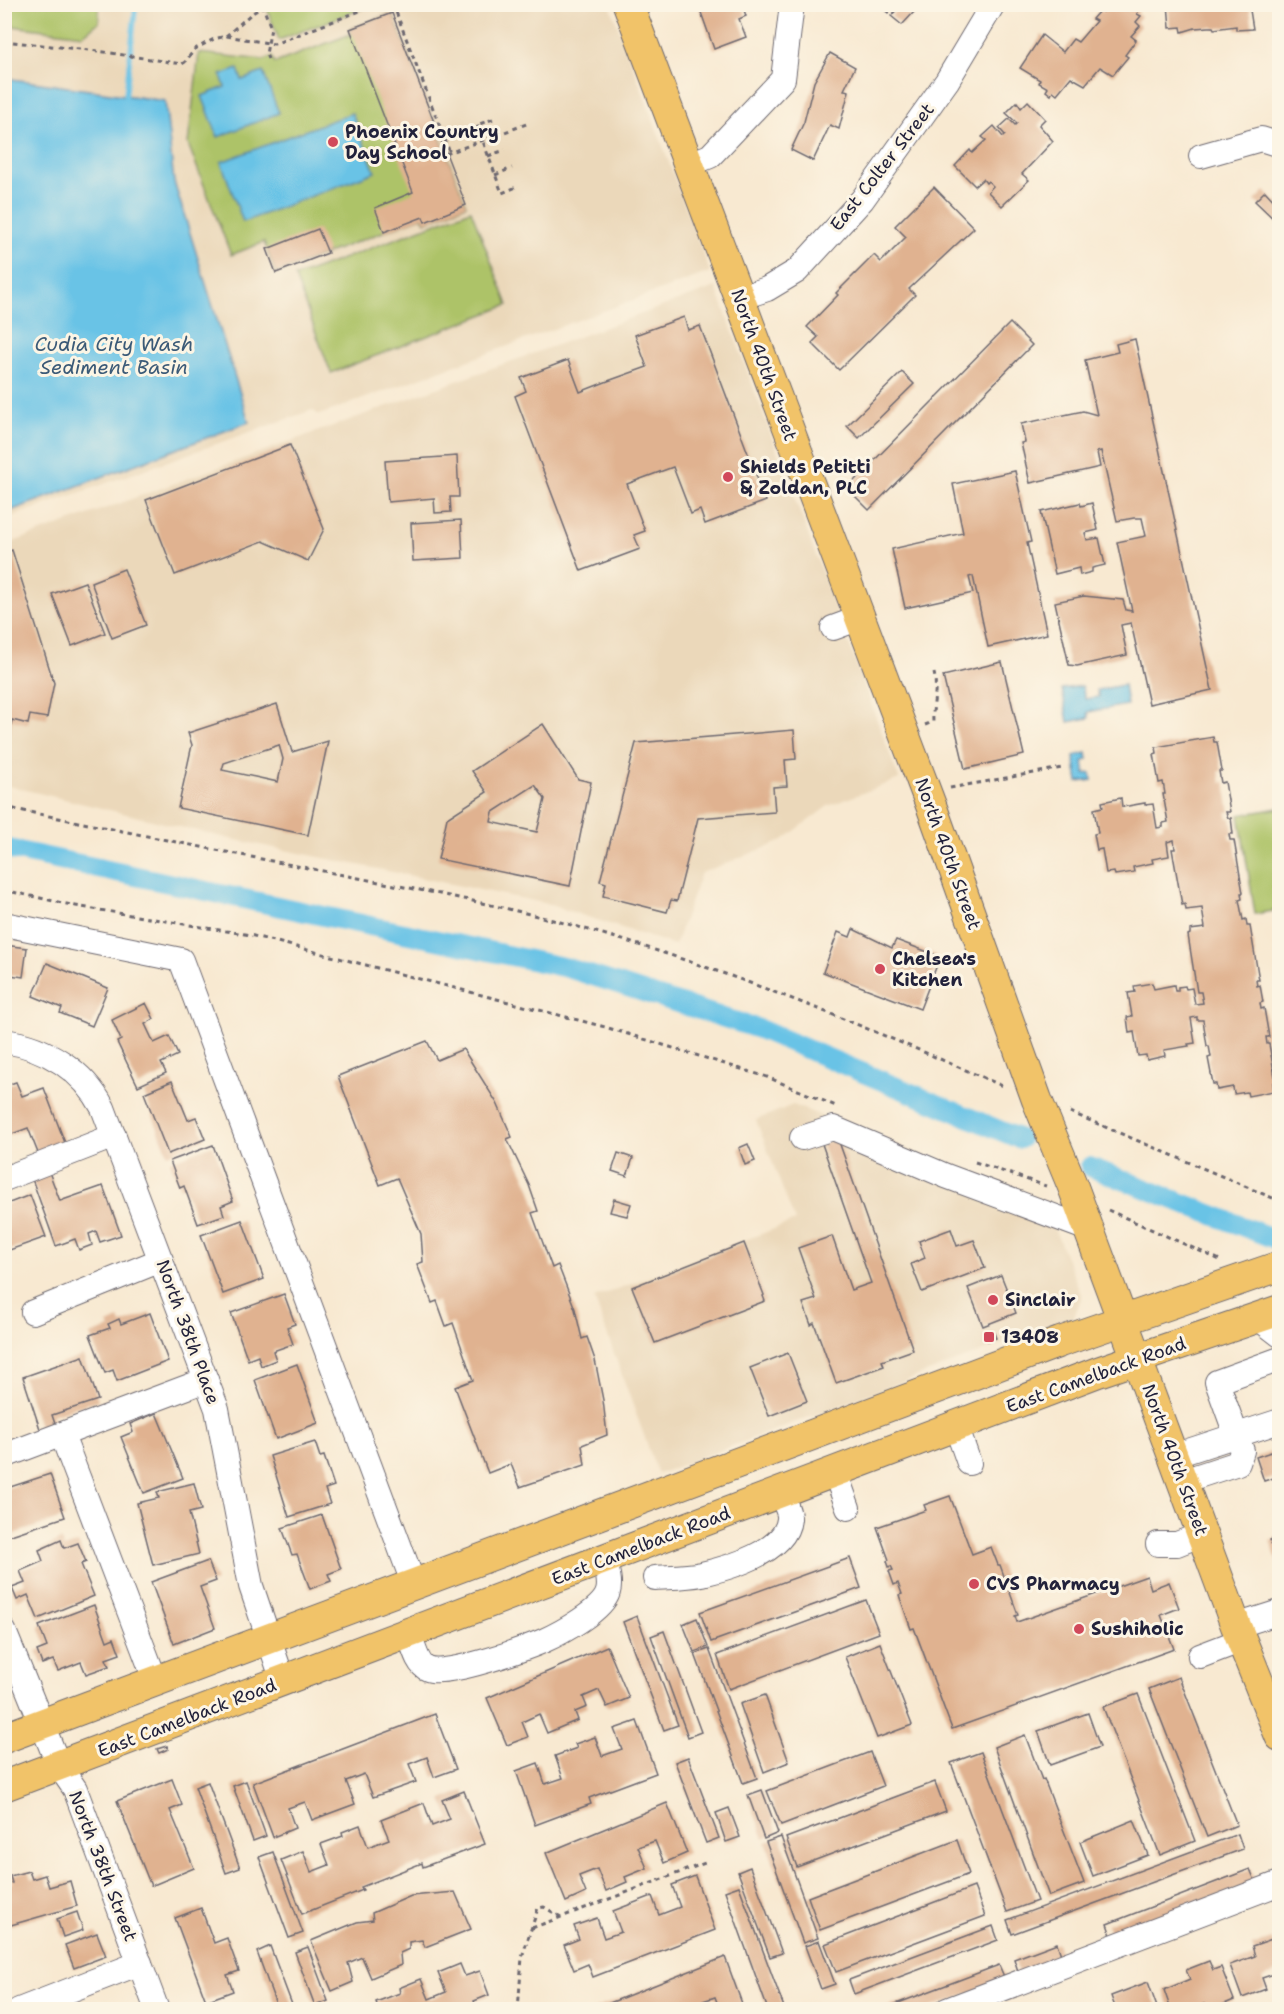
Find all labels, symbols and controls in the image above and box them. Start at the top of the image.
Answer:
street label: East Colter Street [825,98,940,236]
place label: Phoenix Country Day School [345,120,499,165]
marker: Phoenix Country Day School [326,135,340,149]
street label: North 40th Street [725,286,803,444]
water label: Cudia City Wash Sediment Basin [35,331,193,380]
place label: Shields Petitti & Zoldan, PLC [740,455,871,500]
marker: Shields Petitti & Zoldan, PLC [721,470,735,484]
street label: North 40th Street [909,775,987,933]
place label: Chelsea's Kitchen [892,947,976,992]
marker: Chelsea's Kitchen [873,962,887,976]
street label: North 38th Place [151,1256,225,1408]
place label: Sinclair [1005,1288,1076,1312]
marker: Sinclair [986,1293,1000,1307]
place label: 13408 [1001,1325,1059,1349]
marker: 13408 [982,1330,996,1344]
street label: East Camelback Road [1003,1331,1189,1419]
street label: North 40th Street [1136,1381,1214,1539]
street label: East Camelback Road [548,1501,734,1591]
place label: CVS Pharmacy [986,1572,1120,1596]
marker: CVS Pharmacy [967,1577,981,1591]
place label: Sushiholic [1091,1617,1184,1641]
marker: Sushiholic [1072,1622,1086,1636]
street label: East Camelback Road [94,1673,280,1763]
street label: North 38th Street [63,1787,143,1945]

